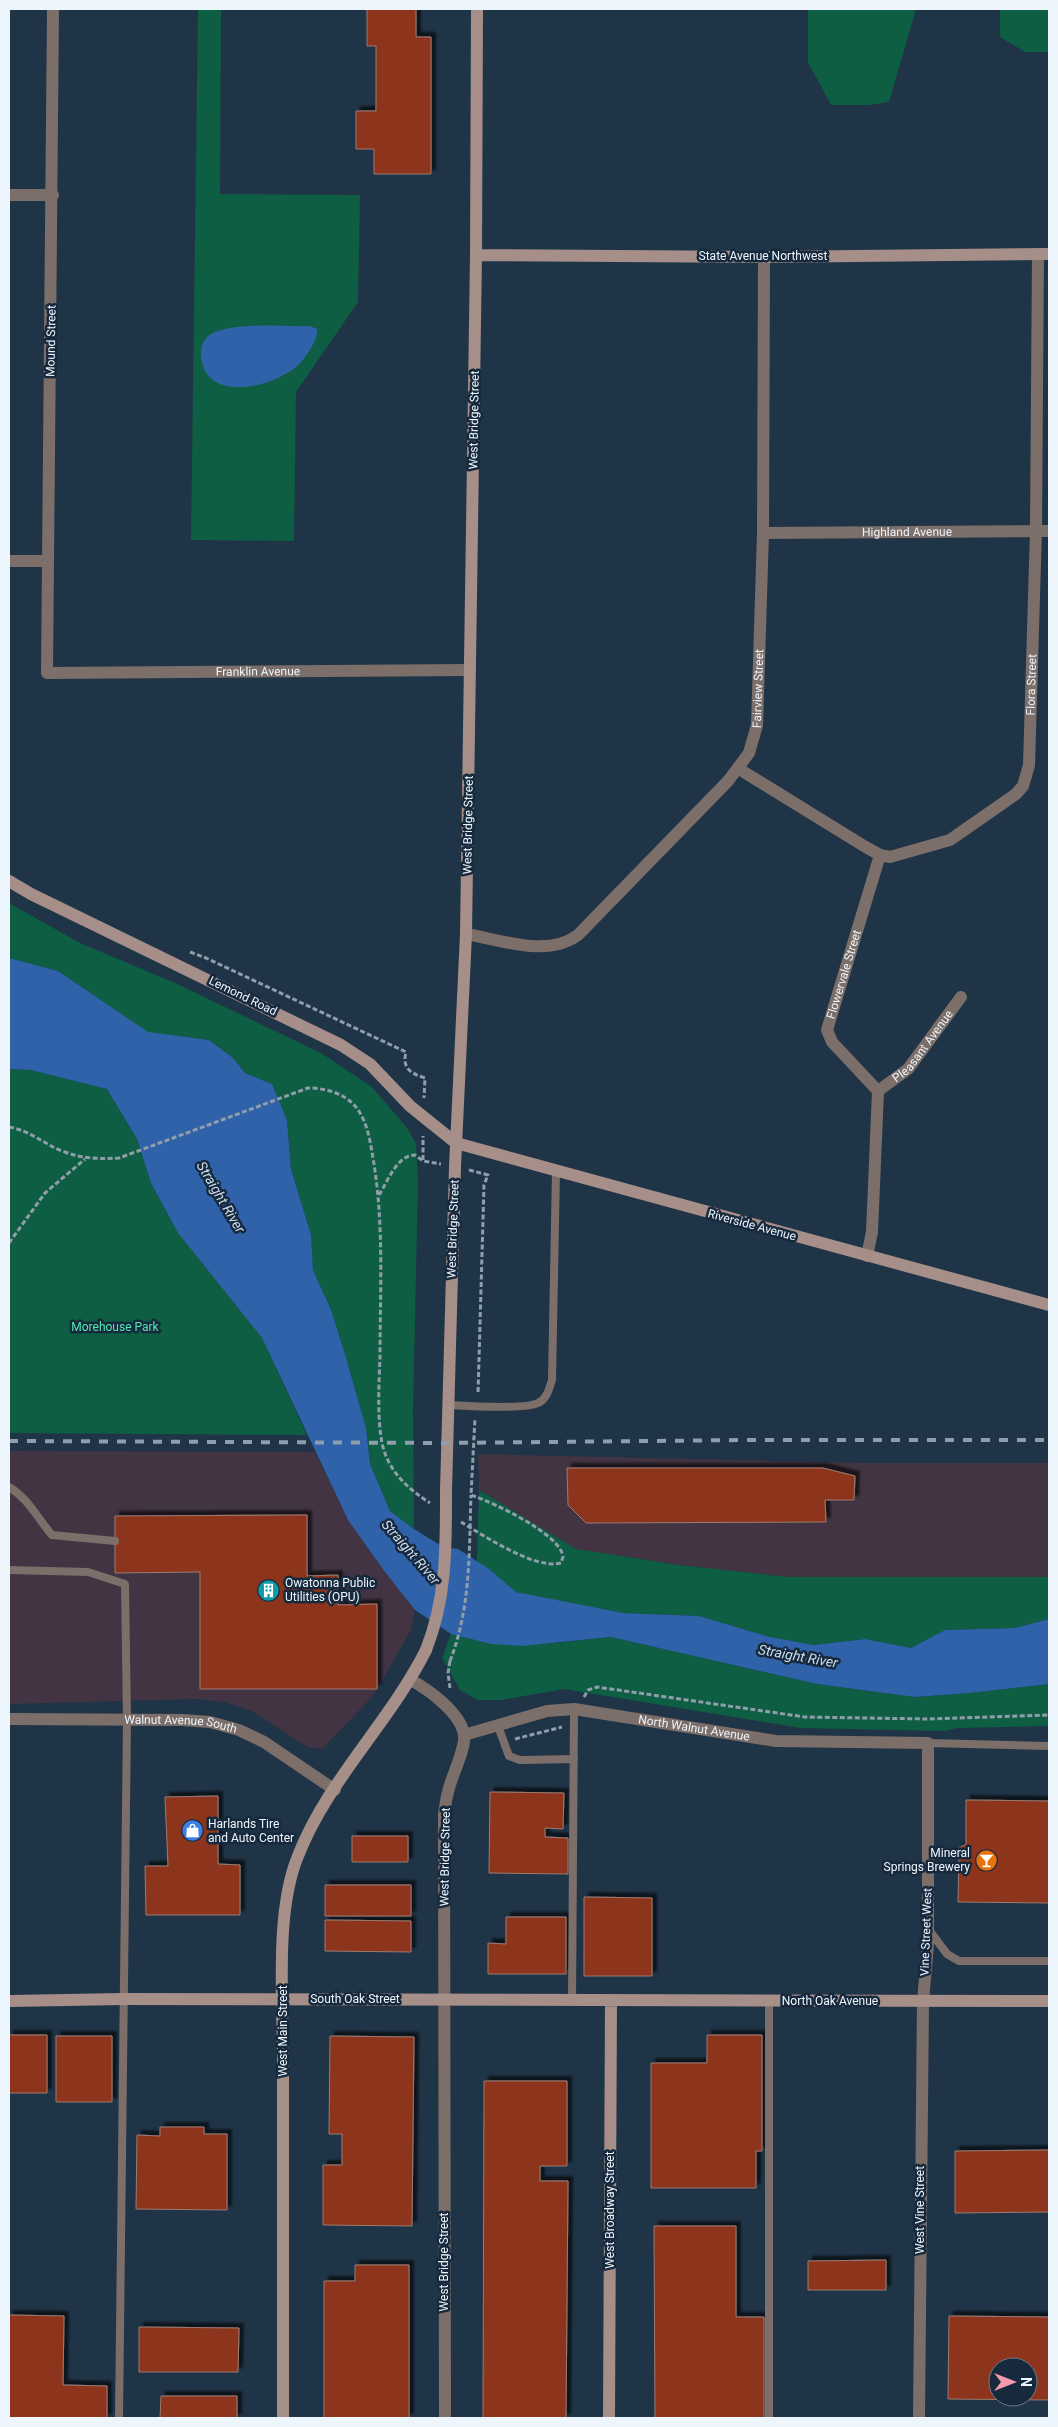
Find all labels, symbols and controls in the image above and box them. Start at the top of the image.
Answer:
street label: State Avenue Northwest [699,249,828,263]
street label: Mound Street [43,305,59,377]
street label: West Bridge Street [466,370,482,470]
street label: Highland Avenue [862,525,952,539]
street label: Fairview Street [750,649,766,728]
street label: Flora Street [1023,654,1039,716]
street label: Franklin Avenue [216,664,300,679]
street label: West Bridge Street [460,775,476,875]
street label: Flowervale Street [824,928,864,1021]
street label: Lemond Road [207,973,279,1019]
street label: Pleasant Avenue [890,1007,956,1085]
water label: Straight River [193,1158,249,1236]
street label: West Bridge Street [444,1179,462,1279]
street label: Riverside Avenue [706,1206,798,1244]
park label: Morehouse Park [71,1320,160,1334]
water label: Straight River [379,1516,444,1588]
place label: Owatonna Public Utilities (OPU) [285,1576,375,1604]
building icon: Owatonna Public Utilities (OPU) [257,1578,281,1602]
water label: Straight River [757,1641,839,1671]
street label: North Walnut Avenue [637,1712,751,1744]
street label: Walnut Avenue South [124,1713,239,1736]
street label: West Bridge Street [437,1807,453,1907]
place label: Harlands Tire and Auto Center [208,1817,294,1845]
shop icon: Harlands Tire and Auto Center [180,1819,204,1843]
place label: Mineral Springs Brewery [884,1846,970,1874]
bar icon: Mineral Springs Brewery [974,1848,998,1872]
street label: Vine Street West [917,1888,935,1976]
street label: West Main Street [276,1985,290,2077]
street label: South Oak Street [310,1992,400,2006]
street label: North Oak Avenue [782,1994,878,2008]
street label: West Broadway Street [603,2151,617,2269]
street label: West Vine Street [913,2166,927,2254]
street label: West Bridge Street [437,2212,451,2311]
north arrow [988,2357,1038,2407]
text: N [1018,2377,1034,2387]

